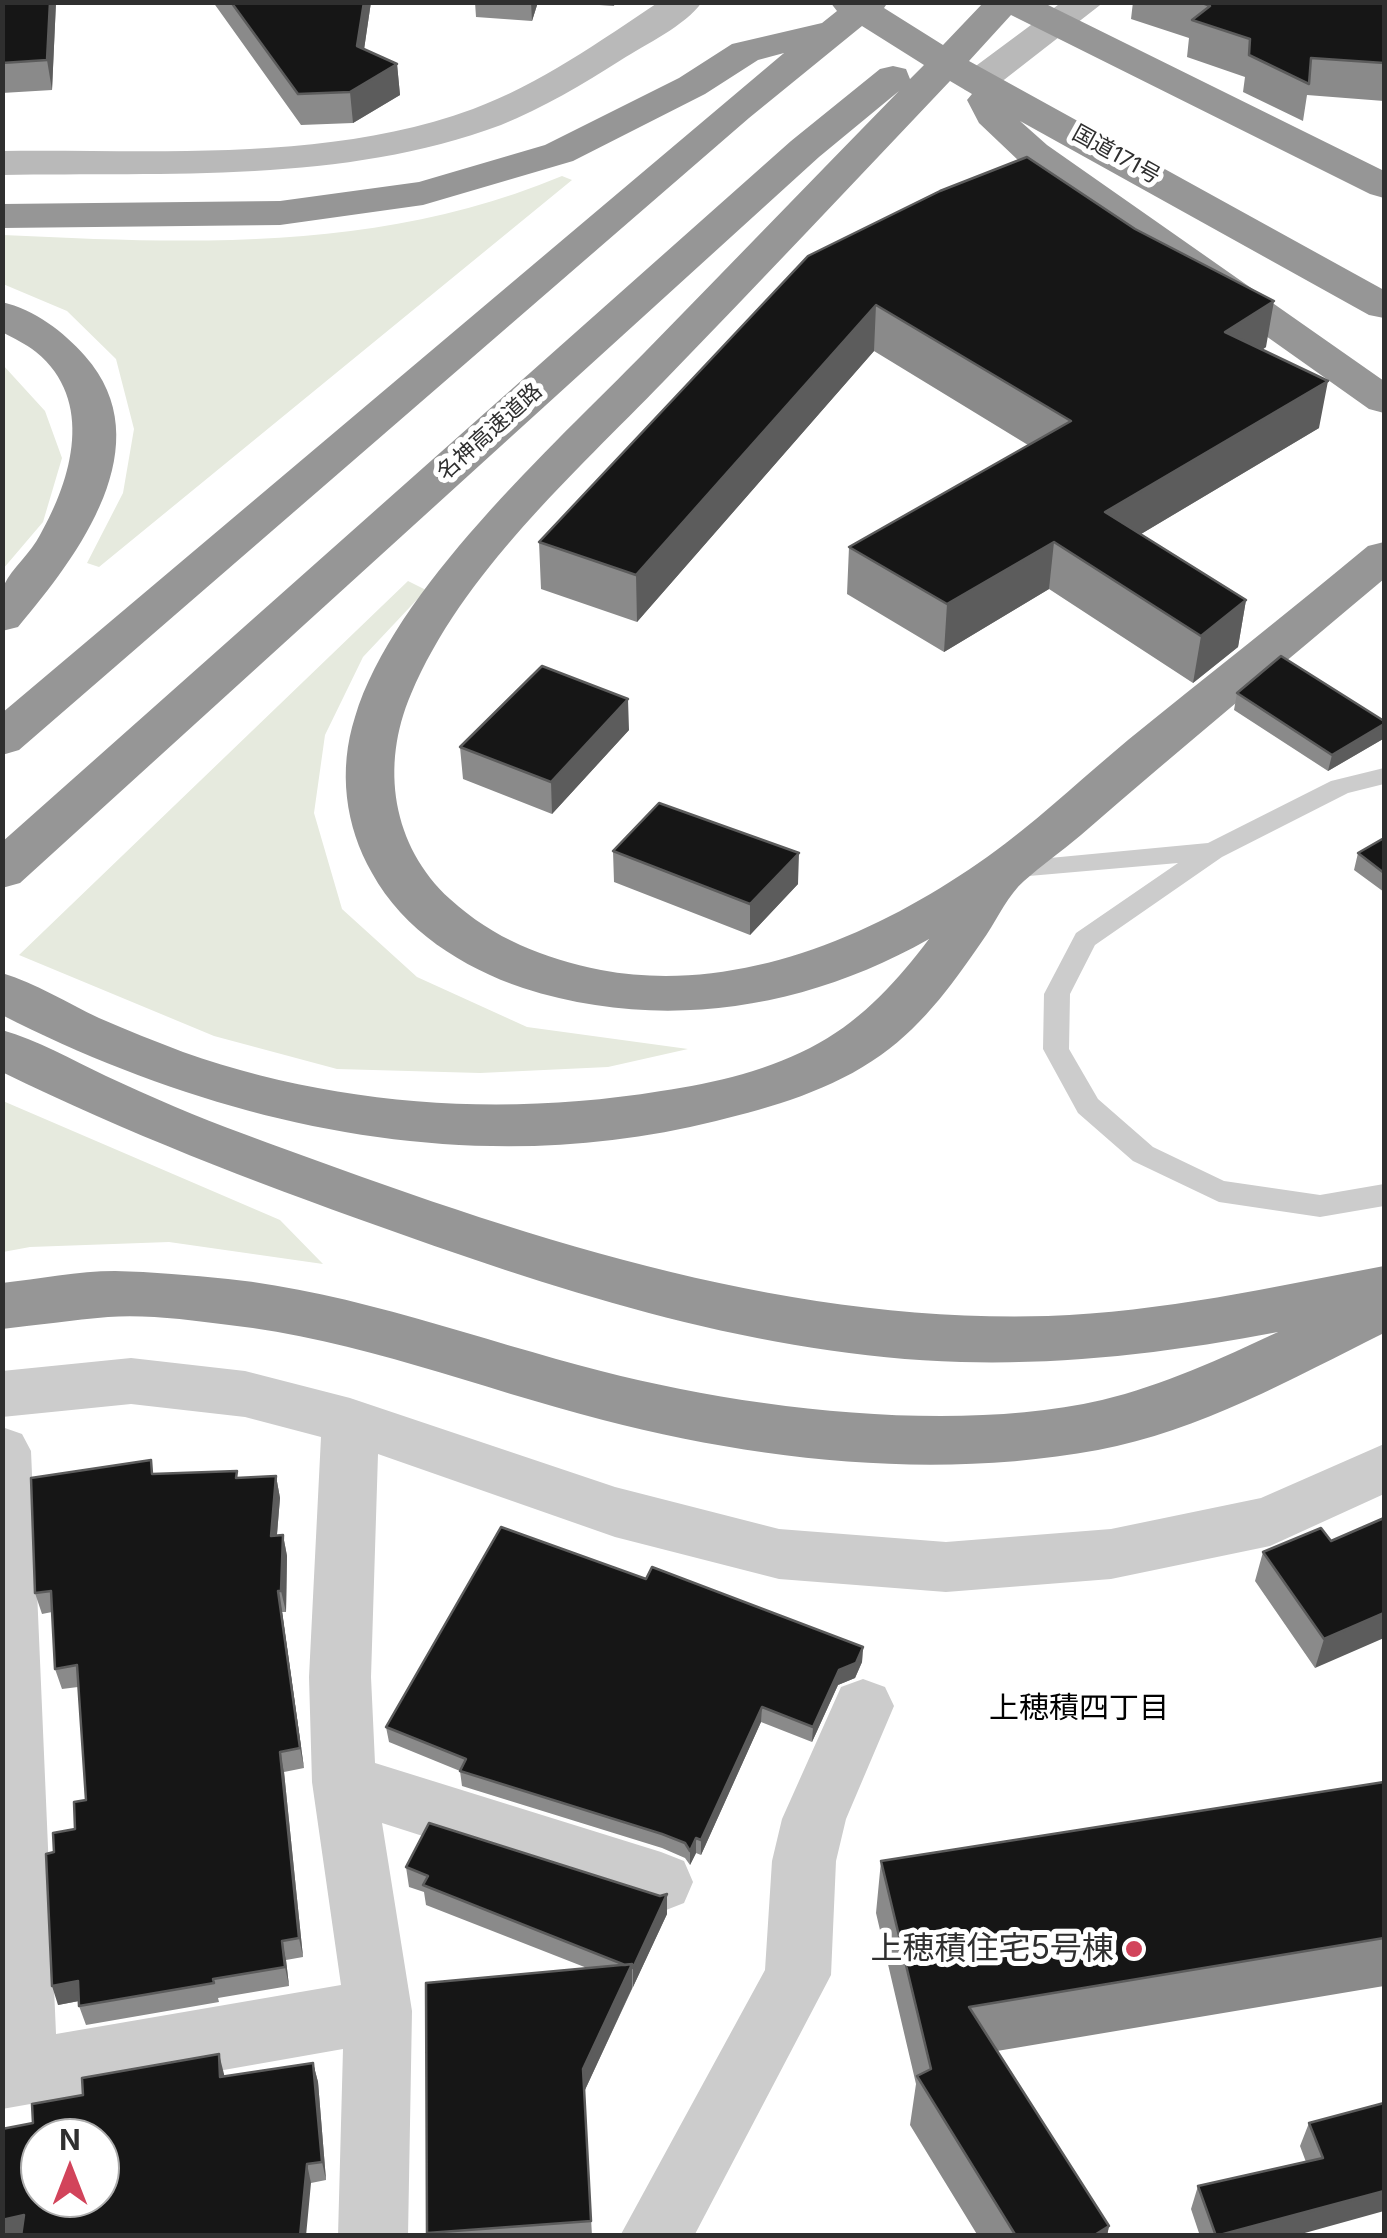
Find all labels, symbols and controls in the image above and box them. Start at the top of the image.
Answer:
street label: 国道171号 [1067,120,1165,190]
street label: 名神高速道路 [432,378,548,486]
district label: 上穂積四丁目 [989,1691,1169,1727]
place label: 上穂積住宅5号棟 [871,1930,1114,1968]
marker: 上穂積住宅5号棟 [1123,1938,1145,1960]
north arrow [20,2118,120,2218]
text: N [59,2123,81,2157]

